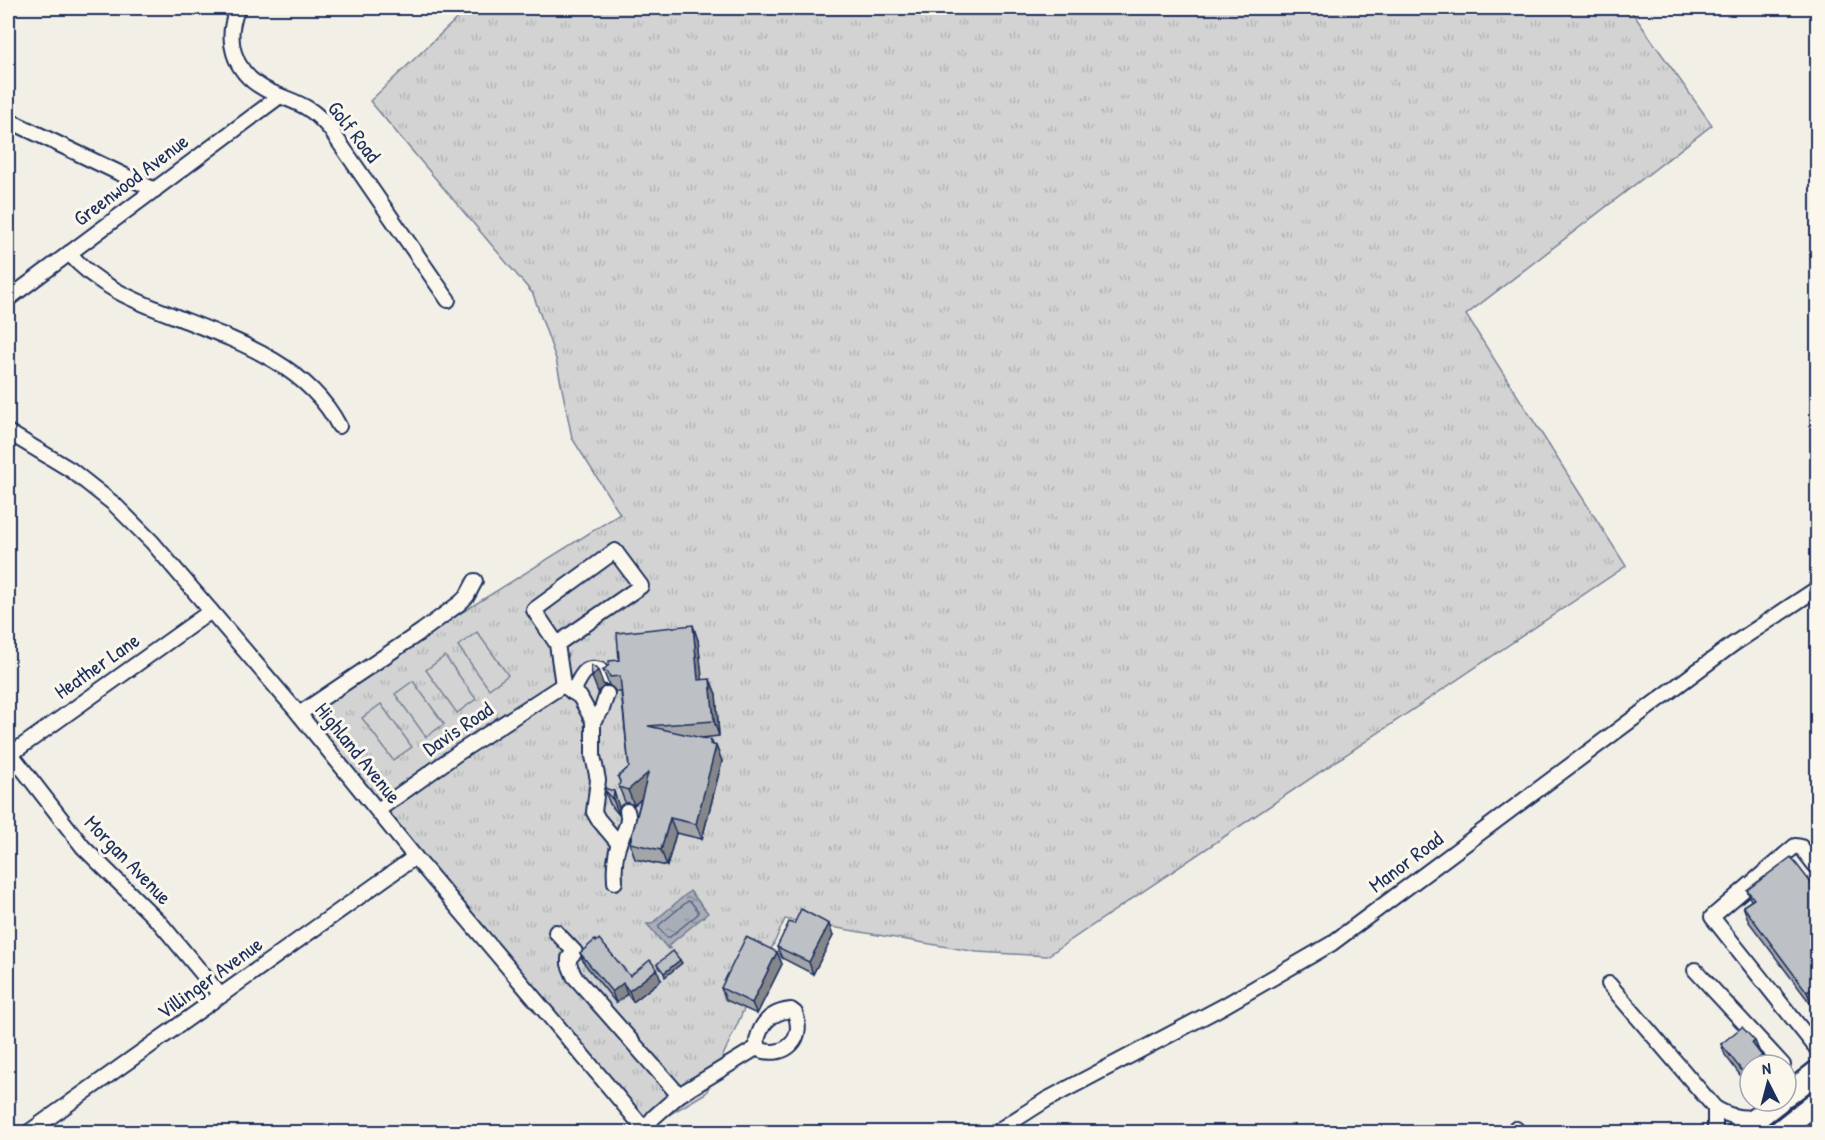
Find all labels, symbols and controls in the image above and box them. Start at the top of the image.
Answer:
street label: Golf Road [321,95,388,169]
street label: Greenwood Avenue [67,127,194,232]
street label: Heather Lane [48,626,145,705]
street label: Davis Road [417,695,498,763]
street label: Highland Avenue [309,696,408,809]
street label: Morgan Avenue [78,809,178,911]
street label: Manor Road [1363,824,1449,899]
street label: Villinger Avenue [151,930,268,1026]
north arrow [1738,1053,1798,1113]
text: N [1761,1057,1772,1079]

